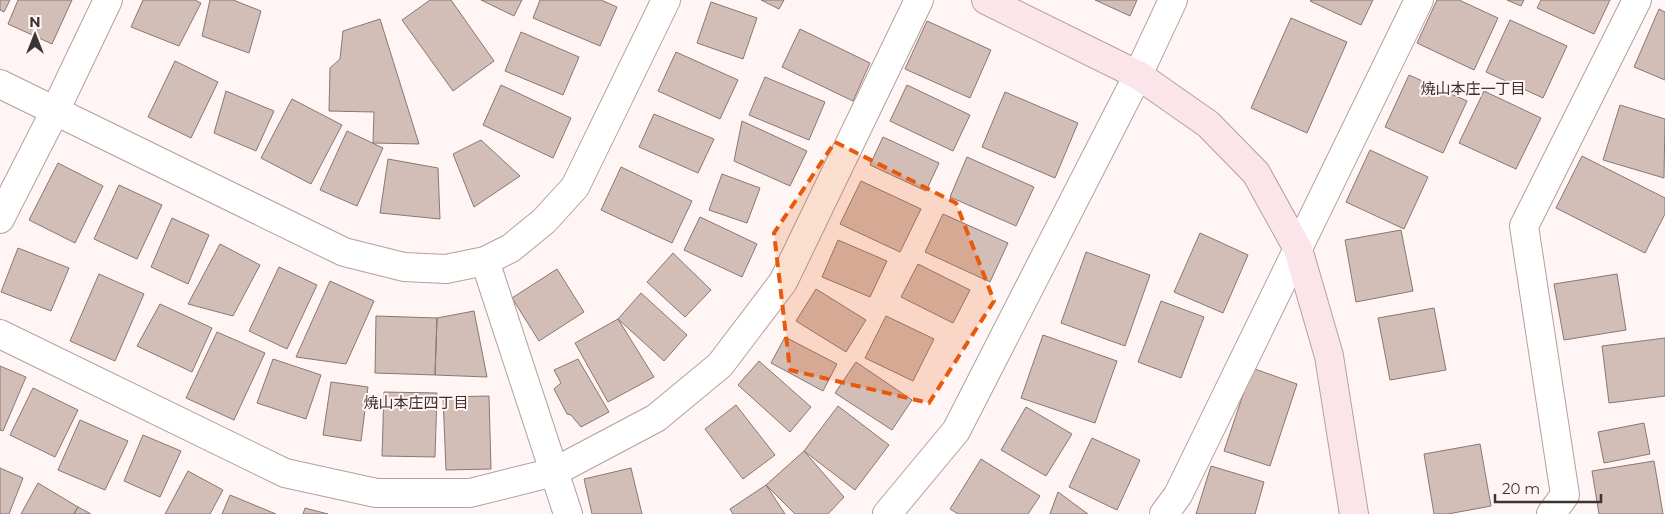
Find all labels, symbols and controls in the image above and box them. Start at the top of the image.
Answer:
north arrow [10,10,60,60]
text: N [29,13,41,31]
district label: 焼山本庄一丁目 [1420,79,1526,98]
district label: 焼山本庄四丁目 [363,393,469,412]
scale bar [1495,472,1601,504]
text: 20 m [1502,479,1540,498]

